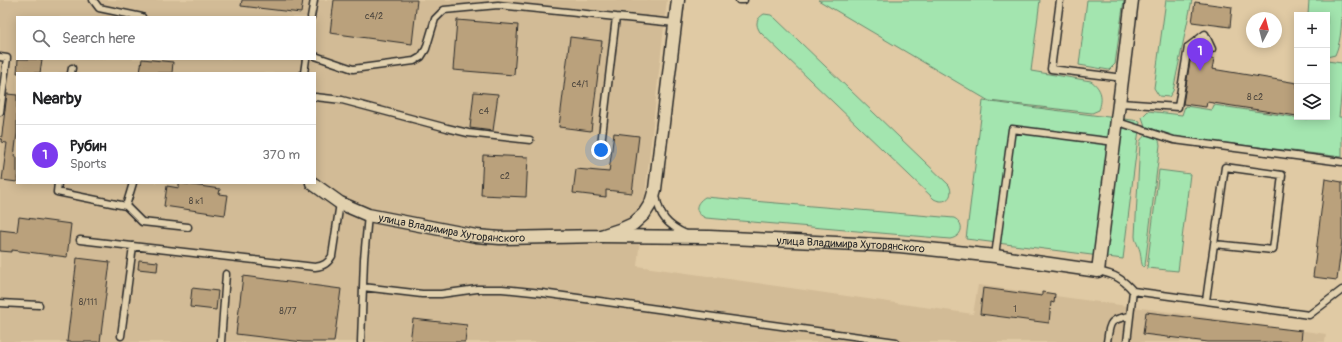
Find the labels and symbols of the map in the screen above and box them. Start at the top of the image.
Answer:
house number: с4/2 [365,11,383,22]
north arrow [1246,12,1282,48]
pin: 1 [1187,38,1213,71]
house number: с4/1 [572,79,588,90]
house number: 8 с2 [1247,92,1263,103]
house number: с4 [479,106,490,117]
your location [591,140,611,160]
house number: с2 [500,171,510,182]
house number: 8 к1 [189,196,203,207]
street label: улица Владимира Хуторянского [377,211,525,245]
street label: улица Владимира Хуторянского [775,234,925,256]
house number: 8/111 [79,297,97,308]
house number: 1 [1013,304,1017,315]
house number: 8/77 [279,306,297,317]

